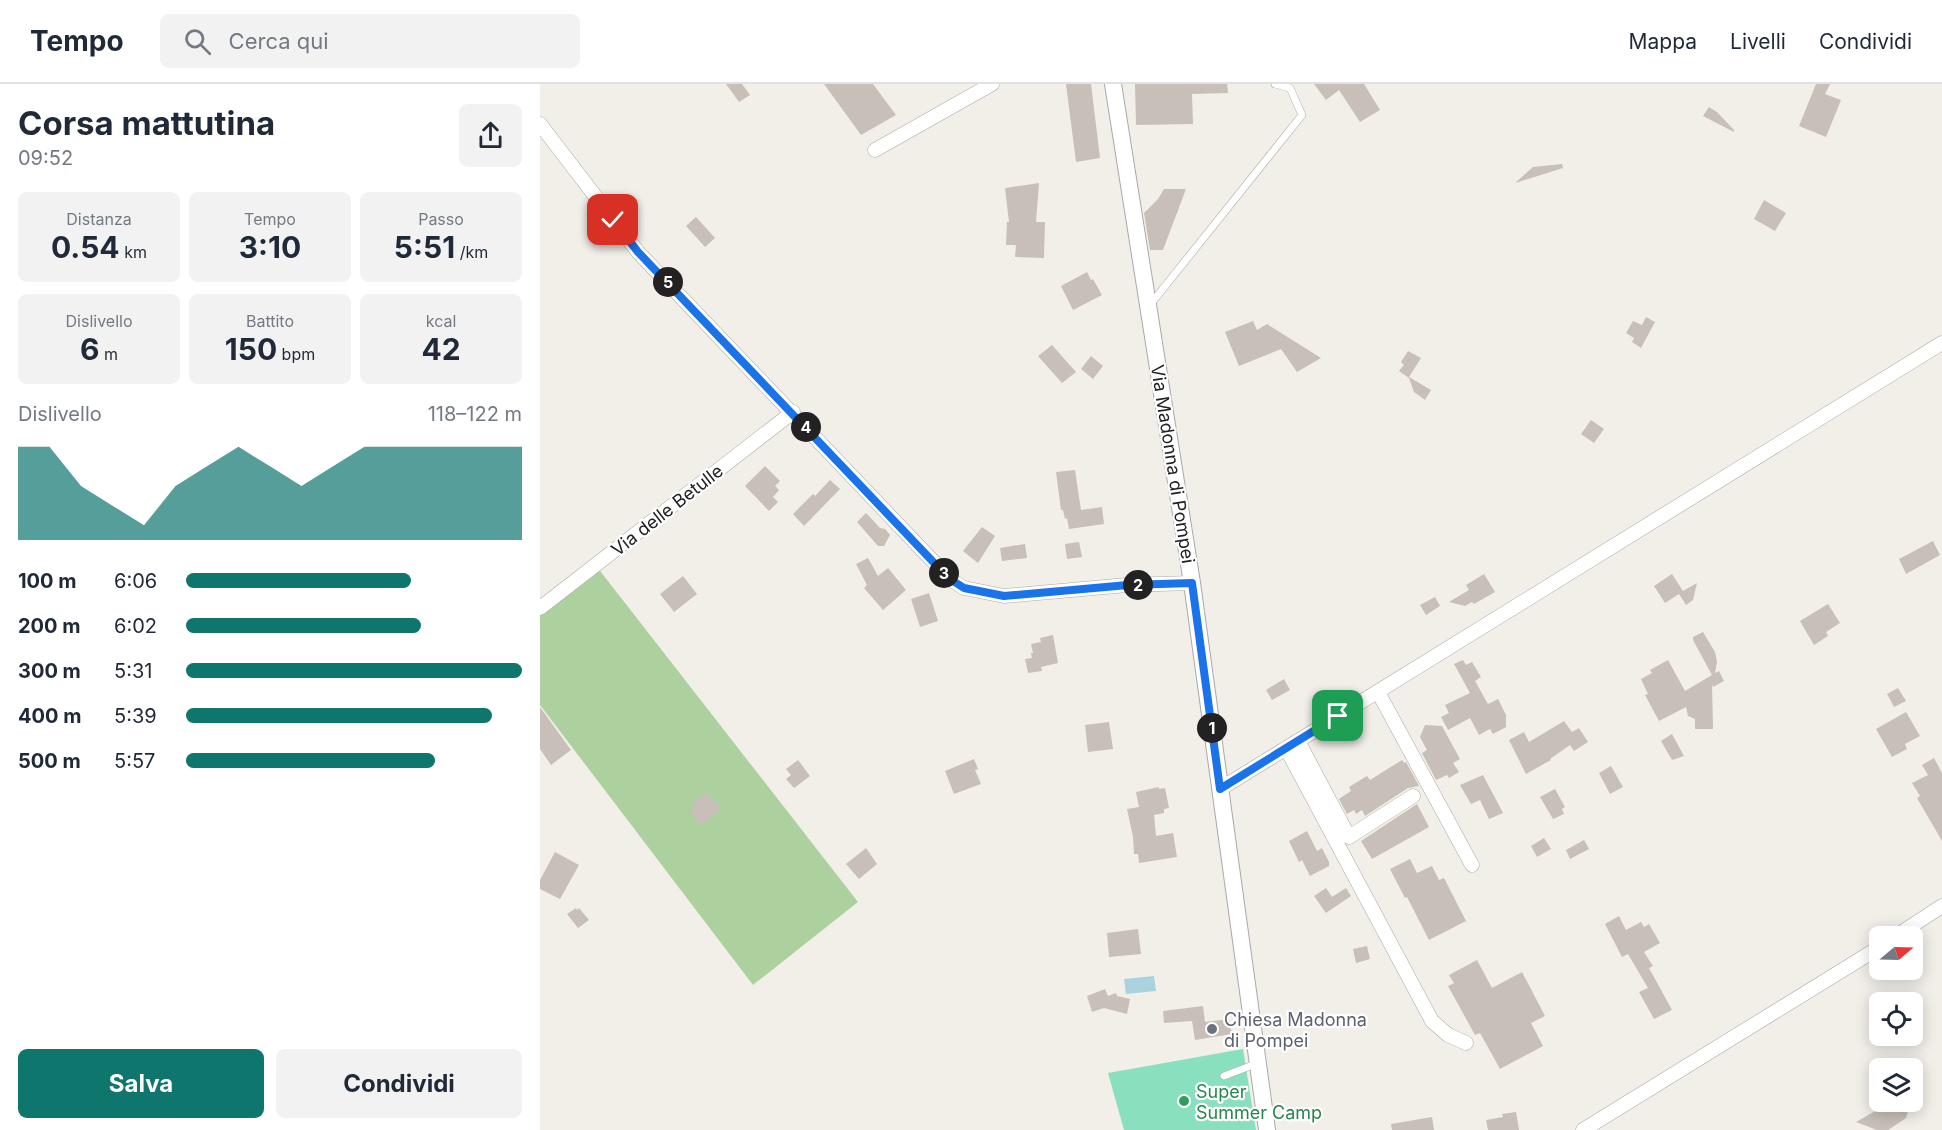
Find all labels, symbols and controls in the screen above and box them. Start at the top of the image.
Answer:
search box [160,14,580,68]
text: Tempo [30,24,124,58]
icon: search [181,25,214,58]
text: Cerca qui [229,28,329,54]
text: Mappa [1629,29,1697,54]
text: Livelli [1730,29,1786,54]
text: Condividi [1819,29,1912,54]
text: Corsa mattutina [18,103,275,143]
button: share [459,104,522,167]
text: 09:52 [18,146,73,170]
pin [587,194,638,245]
icon: check [596,203,629,236]
text: Distanza [66,209,132,229]
text: Tempo [244,209,296,229]
text: Passo [418,209,464,229]
text: 0.54 [51,229,120,265]
text: 3:10 [239,229,301,265]
text: 5:51 [394,229,455,265]
text: km [120,242,147,262]
text: /km [455,242,488,262]
pin: 5 [653,267,683,297]
text: 5 [663,272,673,292]
text: Dislivello [66,311,132,331]
text: Battito [246,311,294,331]
text: kcal [426,311,456,331]
text: 6 [80,331,99,367]
text: 150 [225,331,277,367]
text: 42 [421,331,461,367]
text: m [99,344,118,364]
text: bpm [277,344,315,364]
street label: Via Madonna di Pompei [1147,363,1199,565]
text: Dislivello [18,402,102,426]
text: 118–122 m [428,402,522,426]
pin: 4 [791,412,821,442]
text: 4 [801,417,811,437]
street label: Via delle Betulle [607,460,727,560]
pin: 3 [929,558,959,588]
text: 3 [939,563,949,583]
text: 100 m [18,569,77,593]
text: 6:06 [114,569,157,593]
pin: 2 [1123,570,1153,600]
text: 2 [1133,575,1143,595]
text: 200 m [18,614,81,638]
text: 6:02 [114,614,157,638]
text: 300 m [18,659,81,683]
text: 5:31 [114,659,152,683]
pin [1312,690,1363,741]
icon: arrive [1321,699,1354,732]
text: 400 m [18,704,82,728]
text: 5:39 [114,704,157,728]
pin: 1 [1197,713,1227,743]
text: 1 [1209,718,1215,738]
text: 500 m [18,749,81,773]
text: 5:57 [114,749,155,773]
north arrow [1869,926,1923,980]
map controls [1869,926,1923,1112]
button: locate [1869,992,1923,1046]
place label: Chiesa Madonna di Pompei [1224,1009,1367,1051]
marker: Chiesa Madonna di Pompei [1205,1022,1219,1036]
button: Salva [18,1049,264,1118]
button: Condividi [276,1049,522,1118]
button: layers [1869,1058,1923,1112]
place label: Super Summer Camp [1196,1081,1322,1123]
marker: Super Summer Camp [1177,1094,1191,1108]

